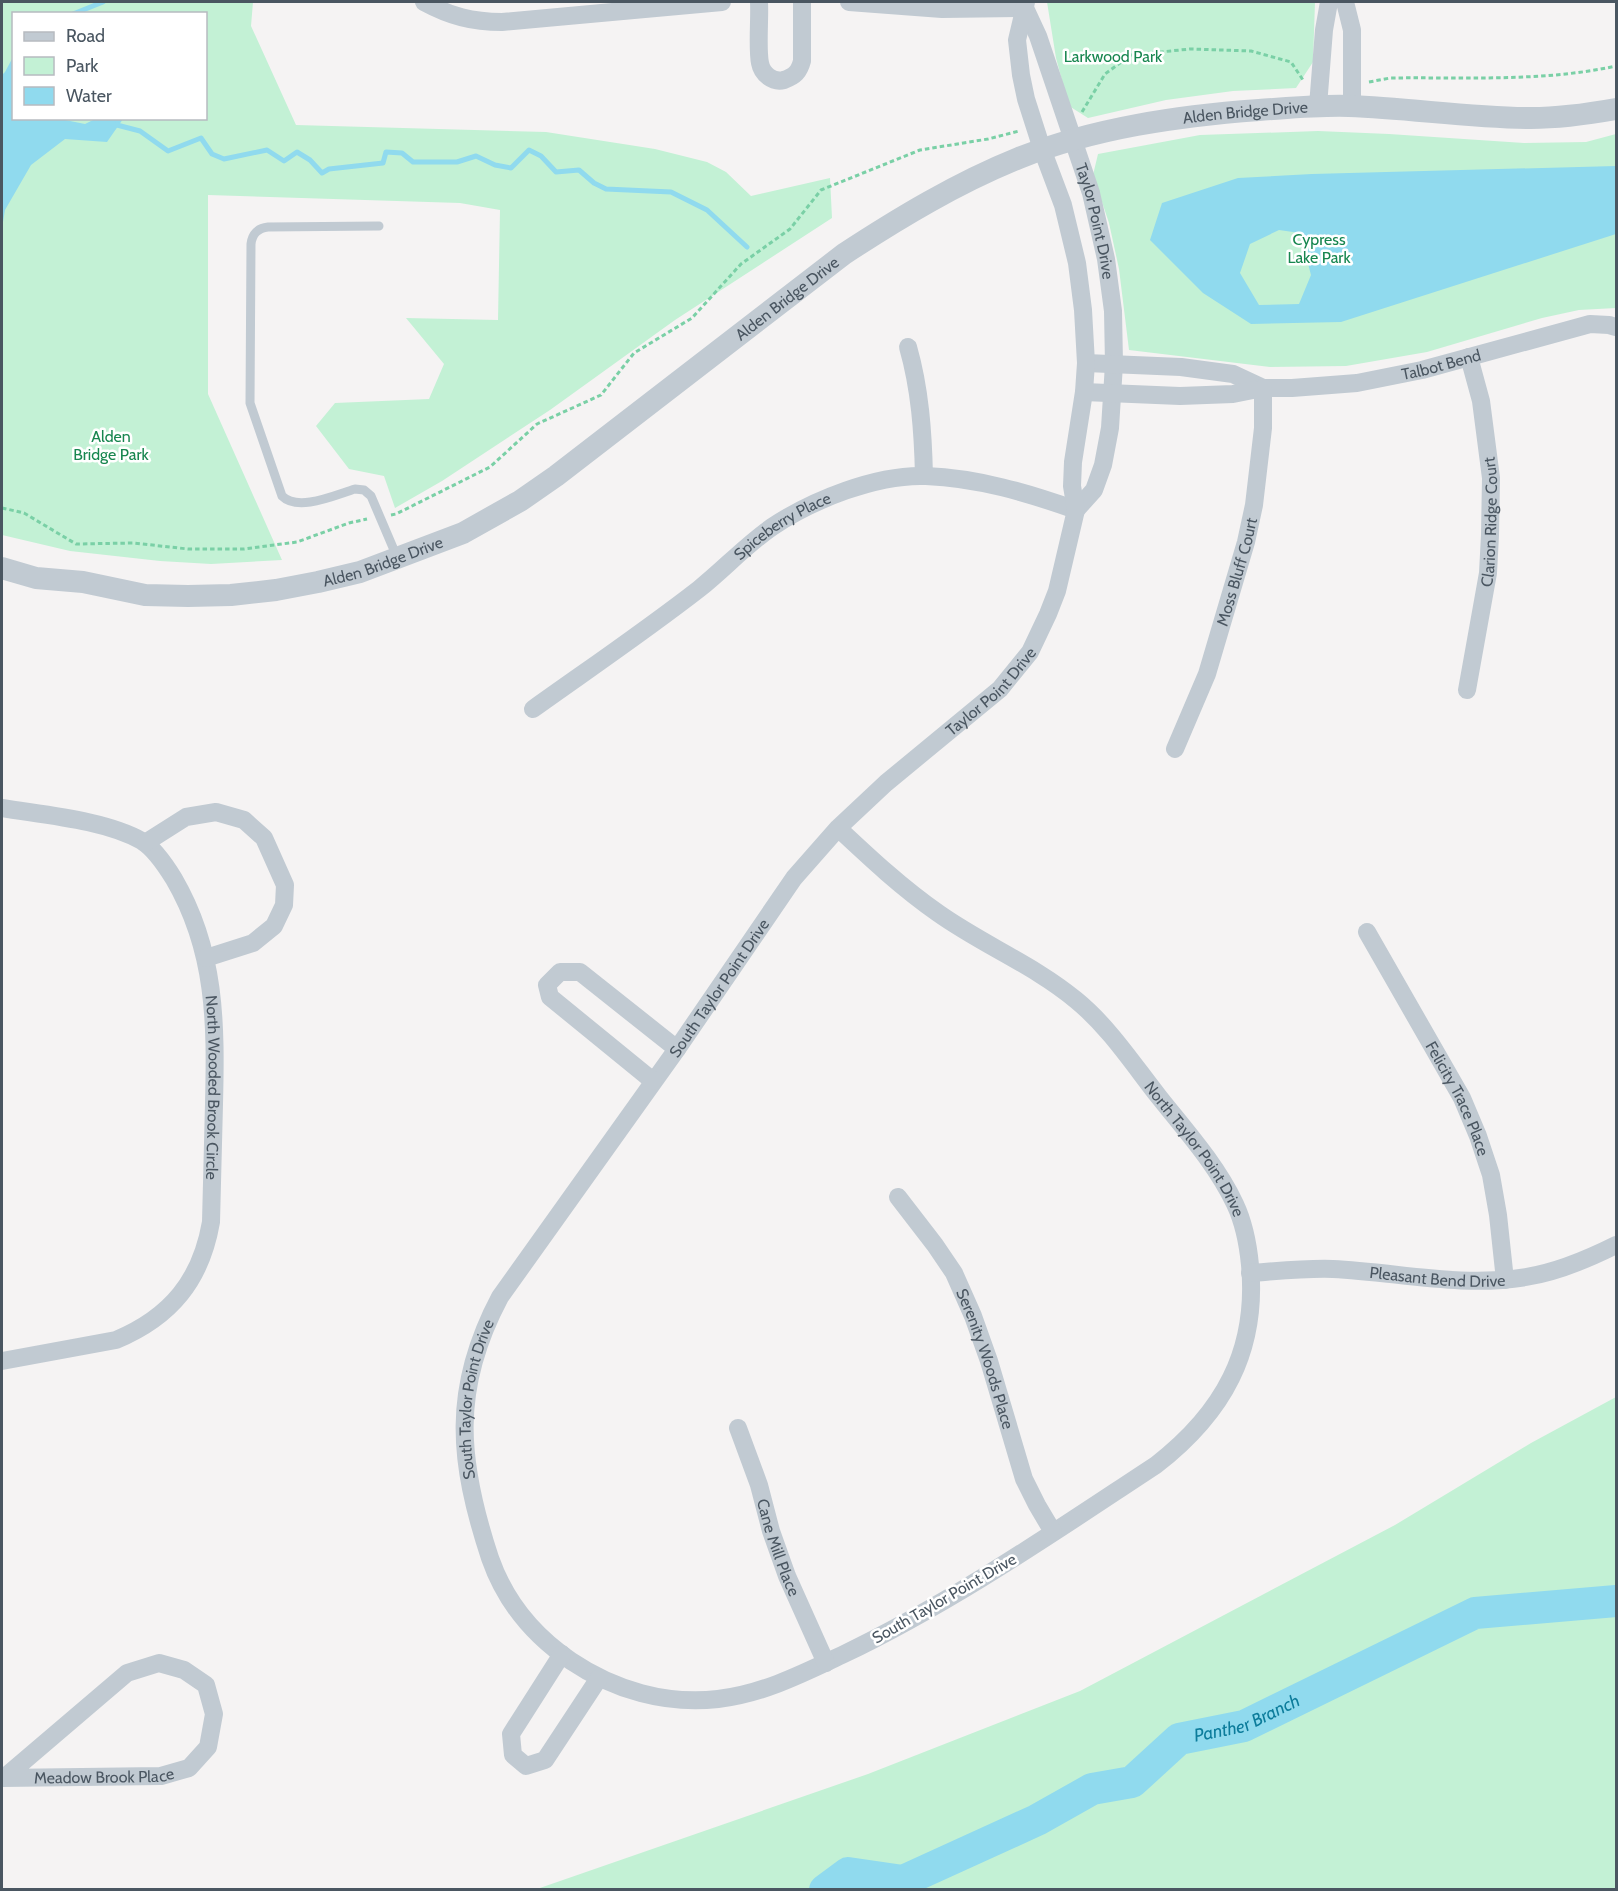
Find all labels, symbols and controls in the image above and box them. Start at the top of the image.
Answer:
legend [12,12,207,120]
text: Road [66,25,105,47]
park label: Larkwood Park [1064,47,1163,66]
text: Park [66,55,99,77]
text: Water [66,85,112,107]
street label: Alden Bridge Drive [1182,98,1309,128]
street label: Taylor Point Drive [1072,161,1118,280]
park label: Cypress Lake Park [1287,230,1351,267]
street label: Alden Bridge Drive [732,253,843,344]
street label: Talbot Bend [1400,345,1483,384]
park label: Alden Bridge Park [73,427,150,464]
street label: Clarion Ridge Court [1477,455,1501,588]
street label: Spiceberry Place [730,488,834,564]
street label: Moss Bluff Court [1213,515,1261,628]
street label: Alden Bridge Drive [321,533,446,591]
street label: Taylor Point Drive [942,643,1040,740]
street label: South Taylor Point Drive [665,915,773,1061]
street label: North Wooded Brook Circle [201,994,224,1180]
street label: Felicity Trace Place [1422,1038,1493,1158]
street label: North Taylor Point Drive [1140,1078,1248,1219]
street label: Pleasant Bend Drive [1369,1263,1506,1291]
street label: Serenity Woods Place [952,1286,1018,1431]
street label: South Taylor Point Drive [456,1316,498,1481]
street label: Cane Mill Place [753,1497,804,1599]
street label: South Taylor Point Drive [869,1549,1020,1647]
water label: Panther Branch [1192,1689,1303,1747]
street label: Meadow Brook Place [34,1764,176,1788]

